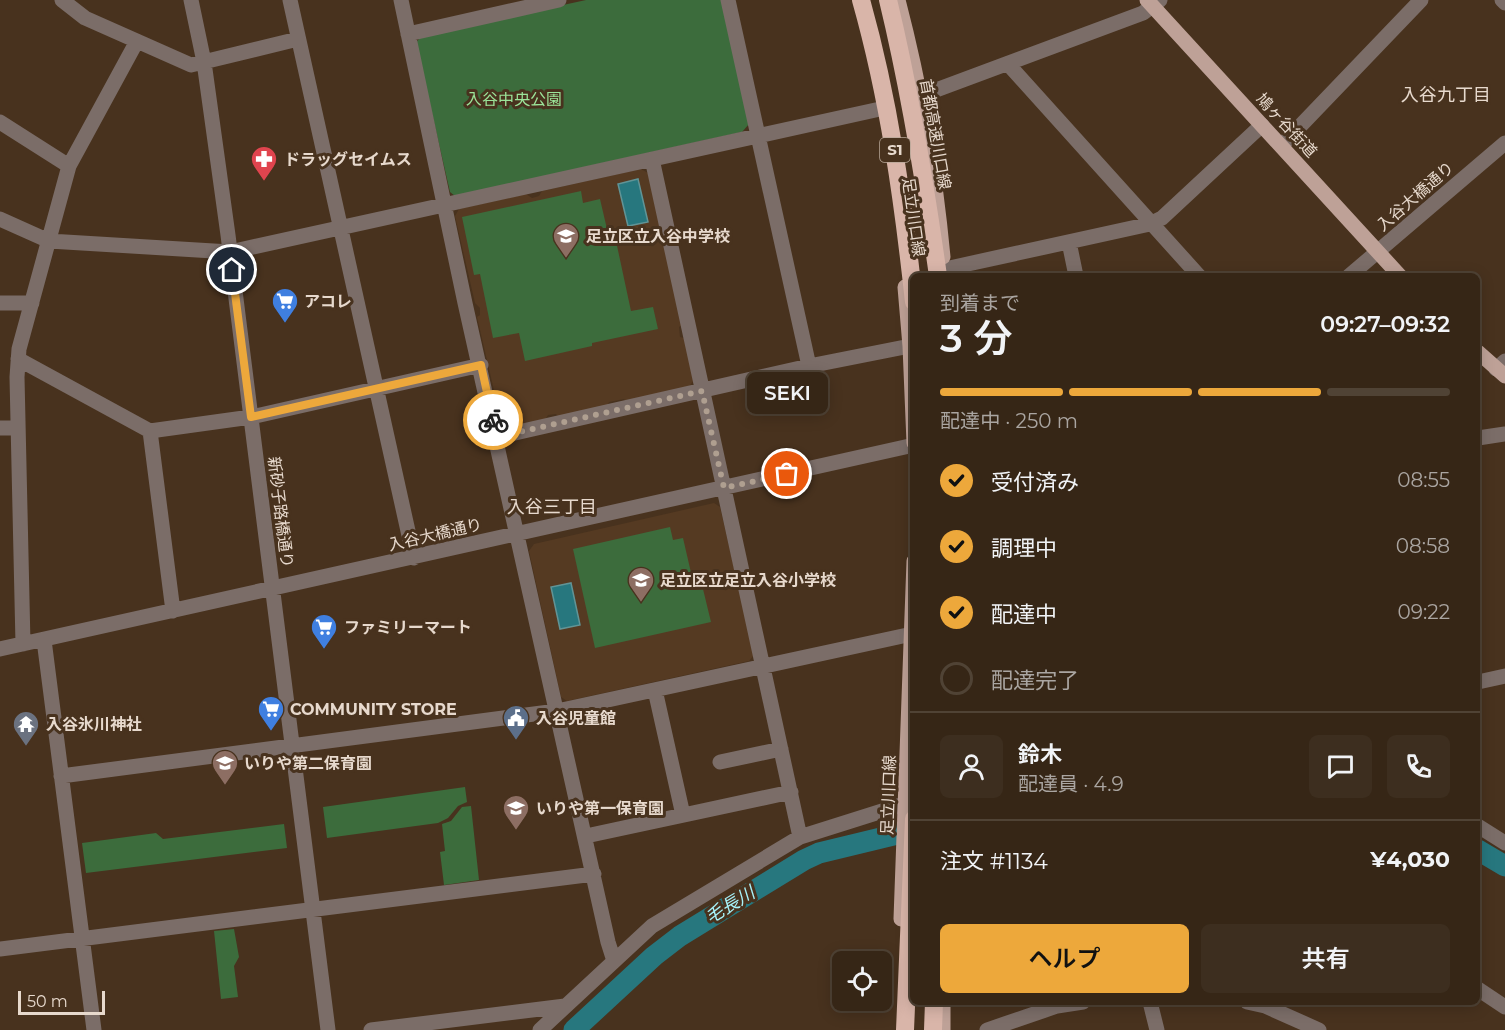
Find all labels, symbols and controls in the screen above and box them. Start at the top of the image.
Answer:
street label: 首都高速川口線 [916,77,955,191]
district label: 入谷九丁目 [1401,84,1491,106]
park label: 入谷中央公園 [466,90,562,109]
street label: 鳩ヶ谷街道 [1252,90,1321,161]
road number: S1 [880,138,910,162]
pharmacy icon: ドラッグセイムス [249,144,279,182]
place label: ドラッグセイムス [284,150,412,169]
street label: 入谷大橋通り [1373,158,1458,235]
street label: 足立川口線 [899,176,928,258]
school or university icon: 足立区立入谷中学校 [551,221,581,259]
place label: 足立区立入谷中学校 [586,227,730,246]
pin [206,244,257,295]
icon: home [215,253,248,286]
supermarket icon: アコレ [270,286,300,324]
text: 到着まで [940,291,1020,315]
place label: アコレ [304,292,352,311]
text: 09:27–09:32 [1320,311,1450,338]
text: 3 分 [940,314,1012,362]
callout: SEKI [746,372,828,414]
text: SEKI [764,381,811,405]
courier [463,390,523,450]
icon: bike [477,404,510,437]
text: 配達中 · 250 m [940,409,1078,433]
pin [761,448,812,499]
street label: 新砂子路橋通り [264,455,297,569]
icon: bag [770,457,803,490]
icon: check [940,464,973,497]
text: 08:55 [1397,468,1450,492]
text: 受付済み [991,469,1079,496]
district label: 入谷三丁目 [507,496,597,518]
street label: 入谷大橋通り [386,514,484,555]
icon: check [940,530,973,563]
text: 08:58 [1396,534,1450,558]
text: 調理中 [991,535,1057,562]
school or university icon: 足立区立足立入谷小学校 [626,565,656,603]
place label: 足立区立足立入谷小学校 [660,571,836,590]
icon: check [940,596,973,629]
text: 09:22 [1398,600,1450,624]
text: 配達中 [991,601,1057,628]
supermarket icon: ファミリーマート [309,612,339,650]
place label: ファミリーマート [344,618,472,637]
text: 配達完了 [991,667,1079,694]
supermarket icon: COMMUNITY STORE [256,694,286,732]
place label: COMMUNITY STORE [290,700,457,719]
public building icon: 入谷児童館 [501,703,531,741]
temple icon: 入谷氷川神社 [11,709,41,747]
place label: 入谷児童館 [536,709,616,728]
place label: 入谷氷川神社 [46,715,142,734]
button: person [940,735,1003,798]
button: chat [1309,735,1372,798]
button: phone [1387,735,1450,798]
text: 鈴木 [1018,741,1062,768]
school or university icon: いりや第二保育園 [210,748,240,786]
place label: いりや第二保育園 [244,754,372,773]
street label: 足立川口線 [878,755,899,835]
text: 配達員 · 4.9 [1018,772,1124,796]
school or university icon: いりや第一保育園 [501,793,531,831]
place label: いりや第一保育園 [536,799,664,818]
text: ¥4,030 [1370,846,1450,873]
text: 注文 #1134 [940,848,1048,875]
water label: 毛長川 [701,881,761,928]
button: ヘルプ [940,924,1189,993]
button: 共有 [1201,924,1450,993]
map controls [832,951,892,1011]
button: locate [832,951,892,1011]
scale bar [18,988,105,1016]
text: 50 m [27,992,68,1011]

